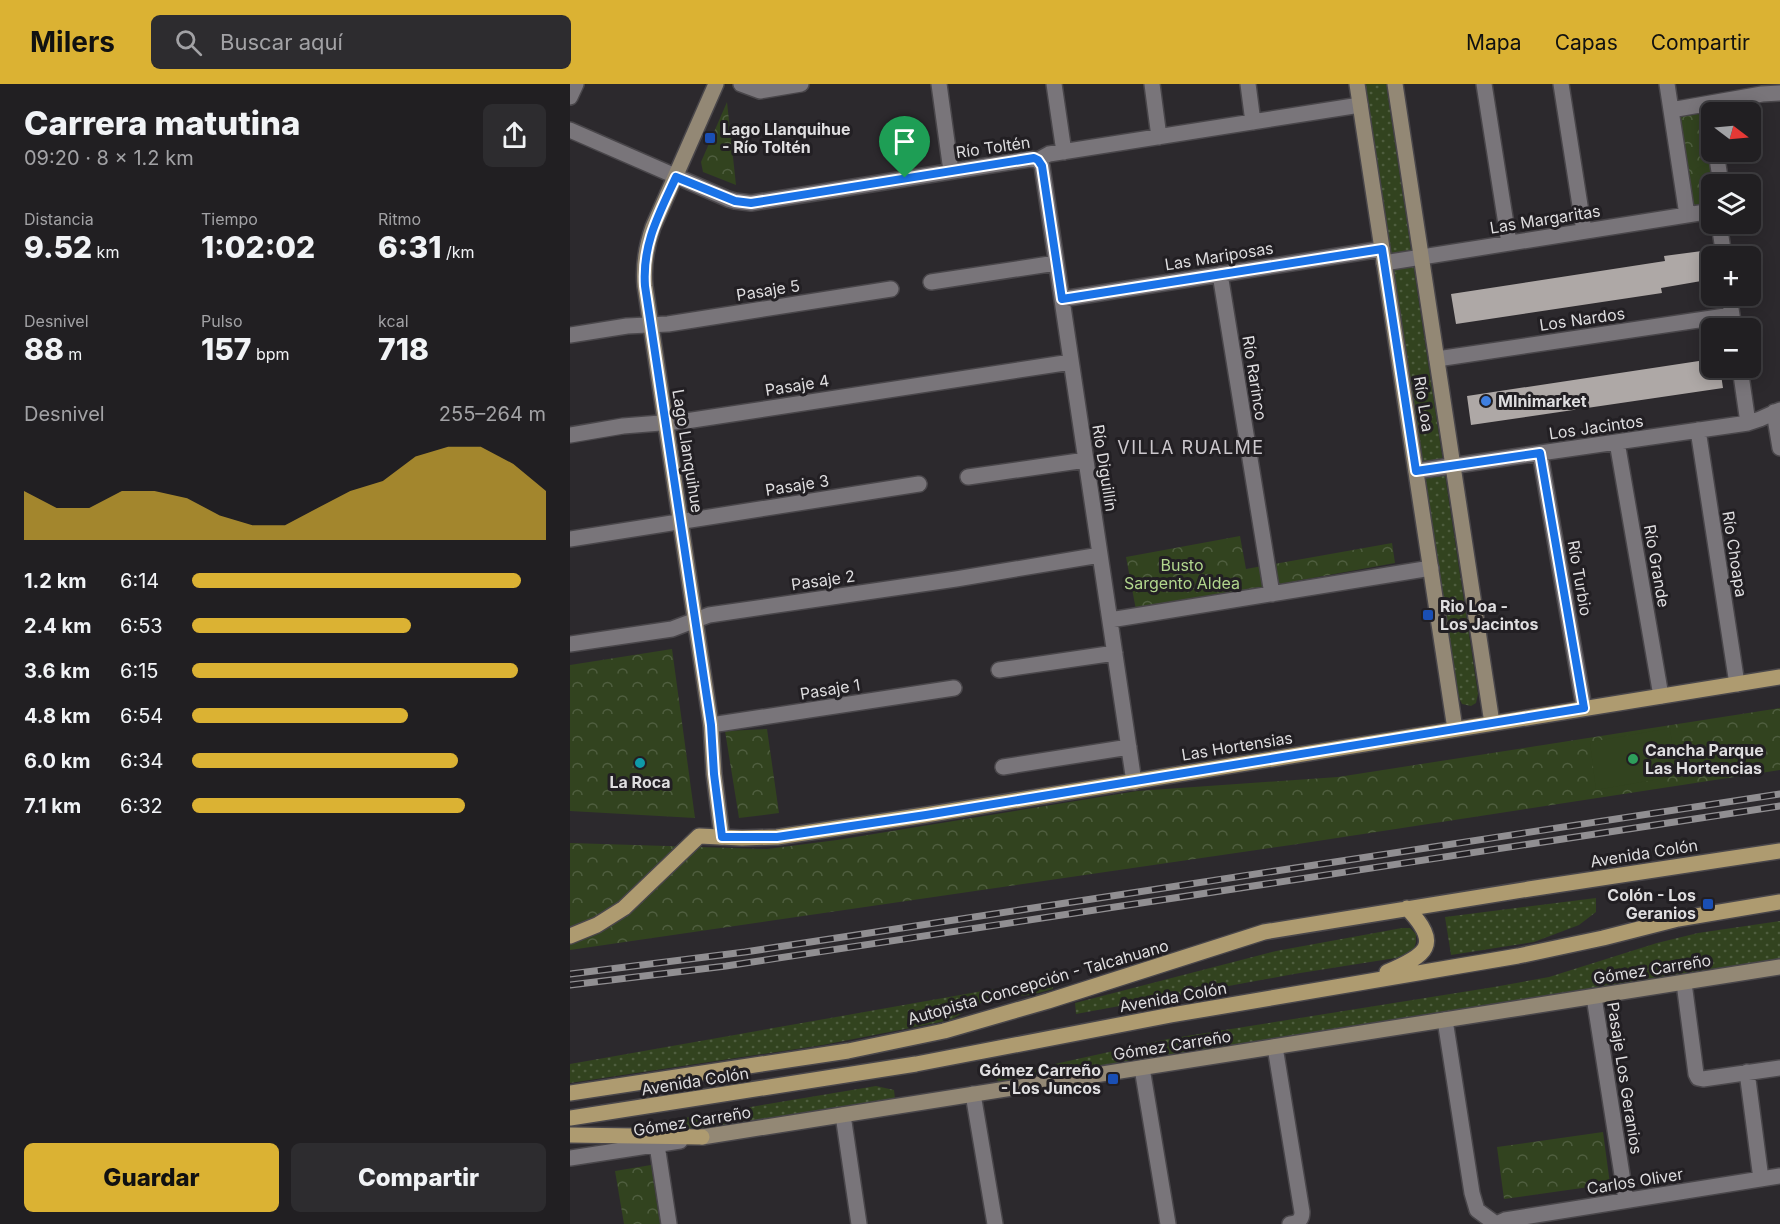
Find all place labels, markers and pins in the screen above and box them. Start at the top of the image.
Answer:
pin [879,116,930,178]
place label: Lago Llanquihue - Río Toltén [722,119,851,157]
marker: Lago Llanquihue - Río Toltén [703,131,717,145]
place label: MInimarket [1498,391,1587,411]
marker: MInimarket [1479,394,1493,408]
place label: Rio Loa - Los Jacintos [1440,596,1538,634]
marker: Rio Loa - Los Jacintos [1421,608,1435,622]
place label: Cancha Parque Las Hortencias [1645,740,1764,778]
marker: Cancha Parque Las Hortencias [1626,752,1640,766]
marker: La Roca [633,756,647,770]
place label: La Roca [609,772,671,792]
place label: Colón - Los Geranios [1607,885,1696,923]
marker: Colón - Los Geranios [1701,897,1715,911]
place label: Gómez Carreño - Los Juncos [979,1060,1101,1098]
marker: Gómez Carreño - Los Juncos [1106,1072,1120,1086]

